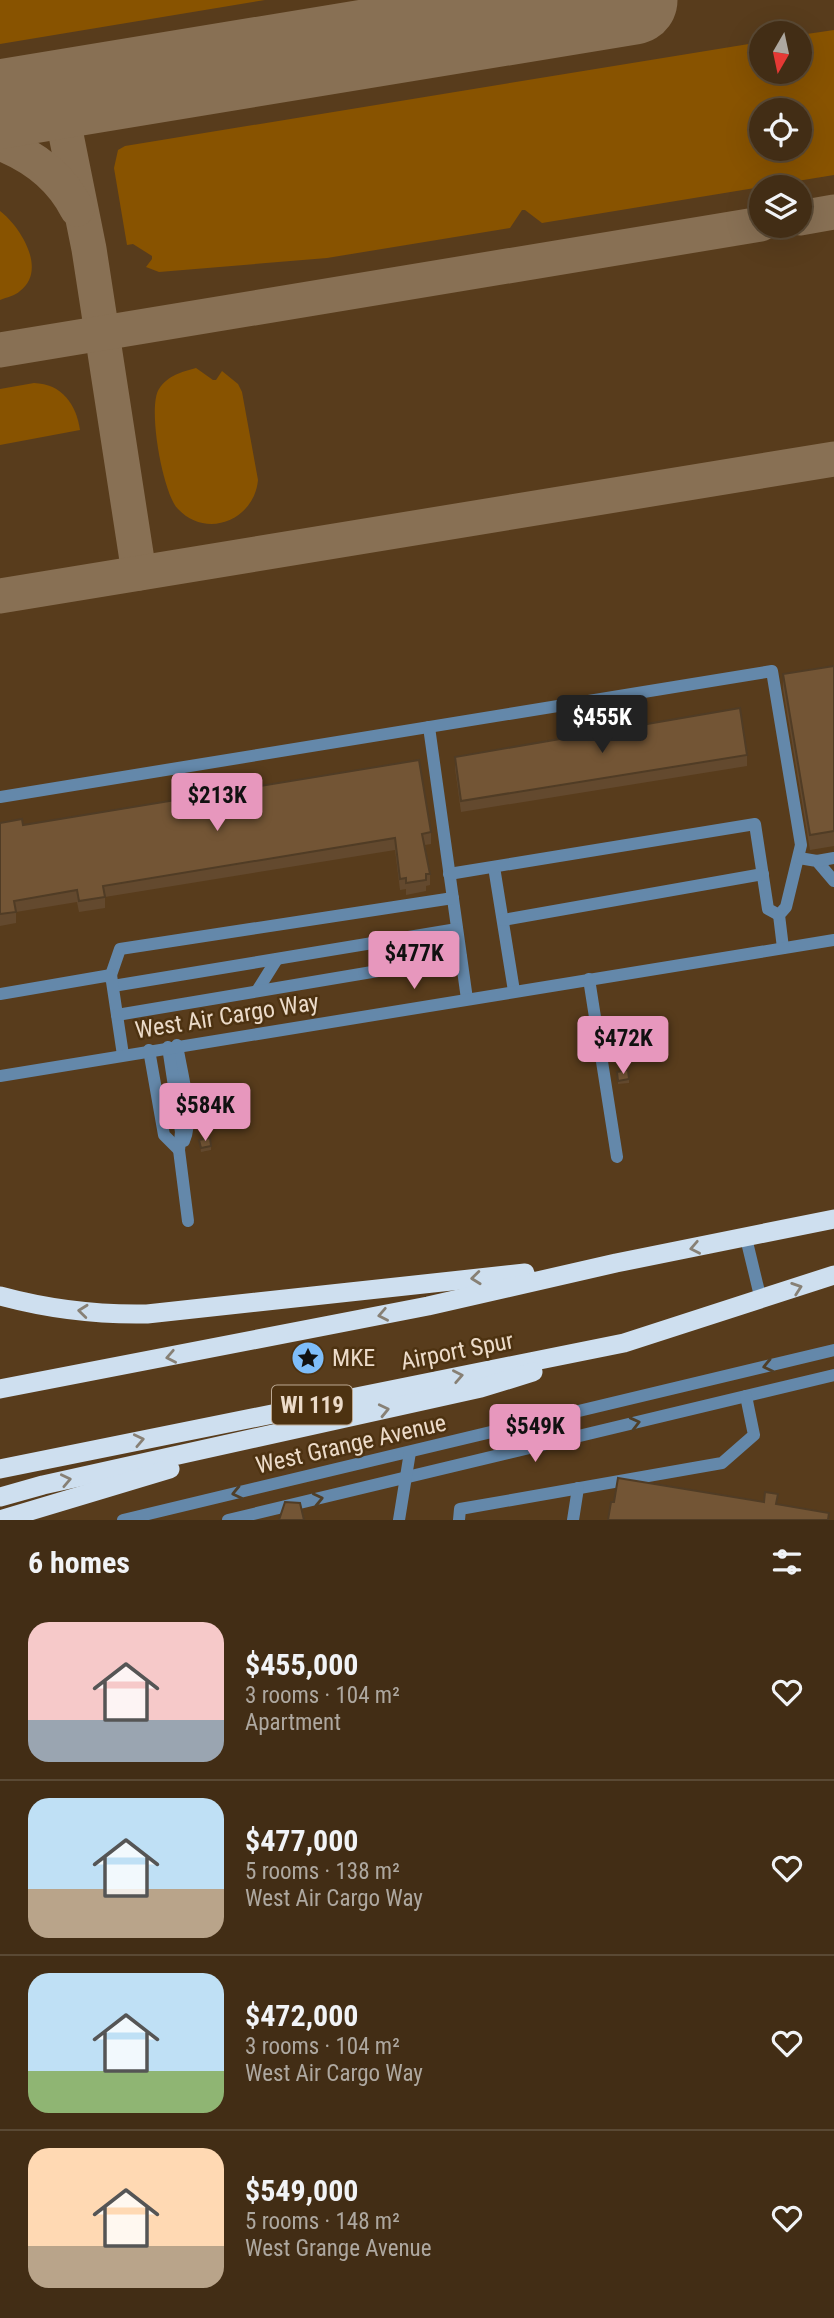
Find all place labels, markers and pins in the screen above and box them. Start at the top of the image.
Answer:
pin: $455K [553,696,651,755]
pin: $213K [168,774,266,833]
pin: $477K [365,932,463,991]
pin: $472K [574,1016,672,1076]
pin: $584K [156,1084,254,1143]
place icon: MKE [289,1339,327,1377]
place label: MKE [332,1344,375,1372]
pin: $549K [486,1404,584,1464]

